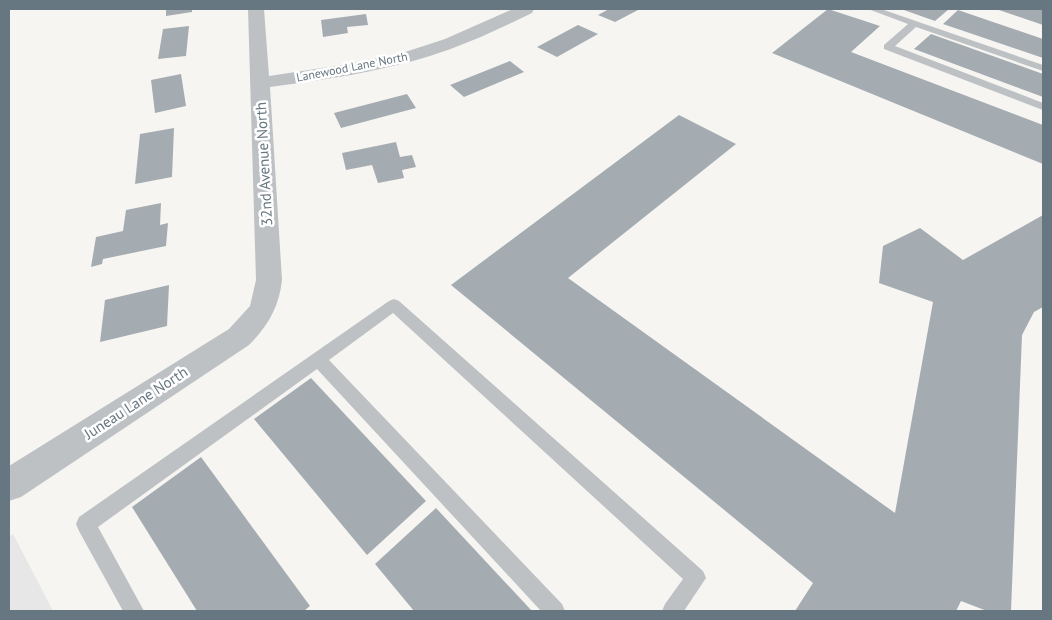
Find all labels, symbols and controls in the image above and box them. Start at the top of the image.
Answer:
street label: Lanewood Lane North [295,48,409,85]
street label: 32nd Avenue North [251,102,276,226]
street label: Juneau Lane North [80,362,191,444]

